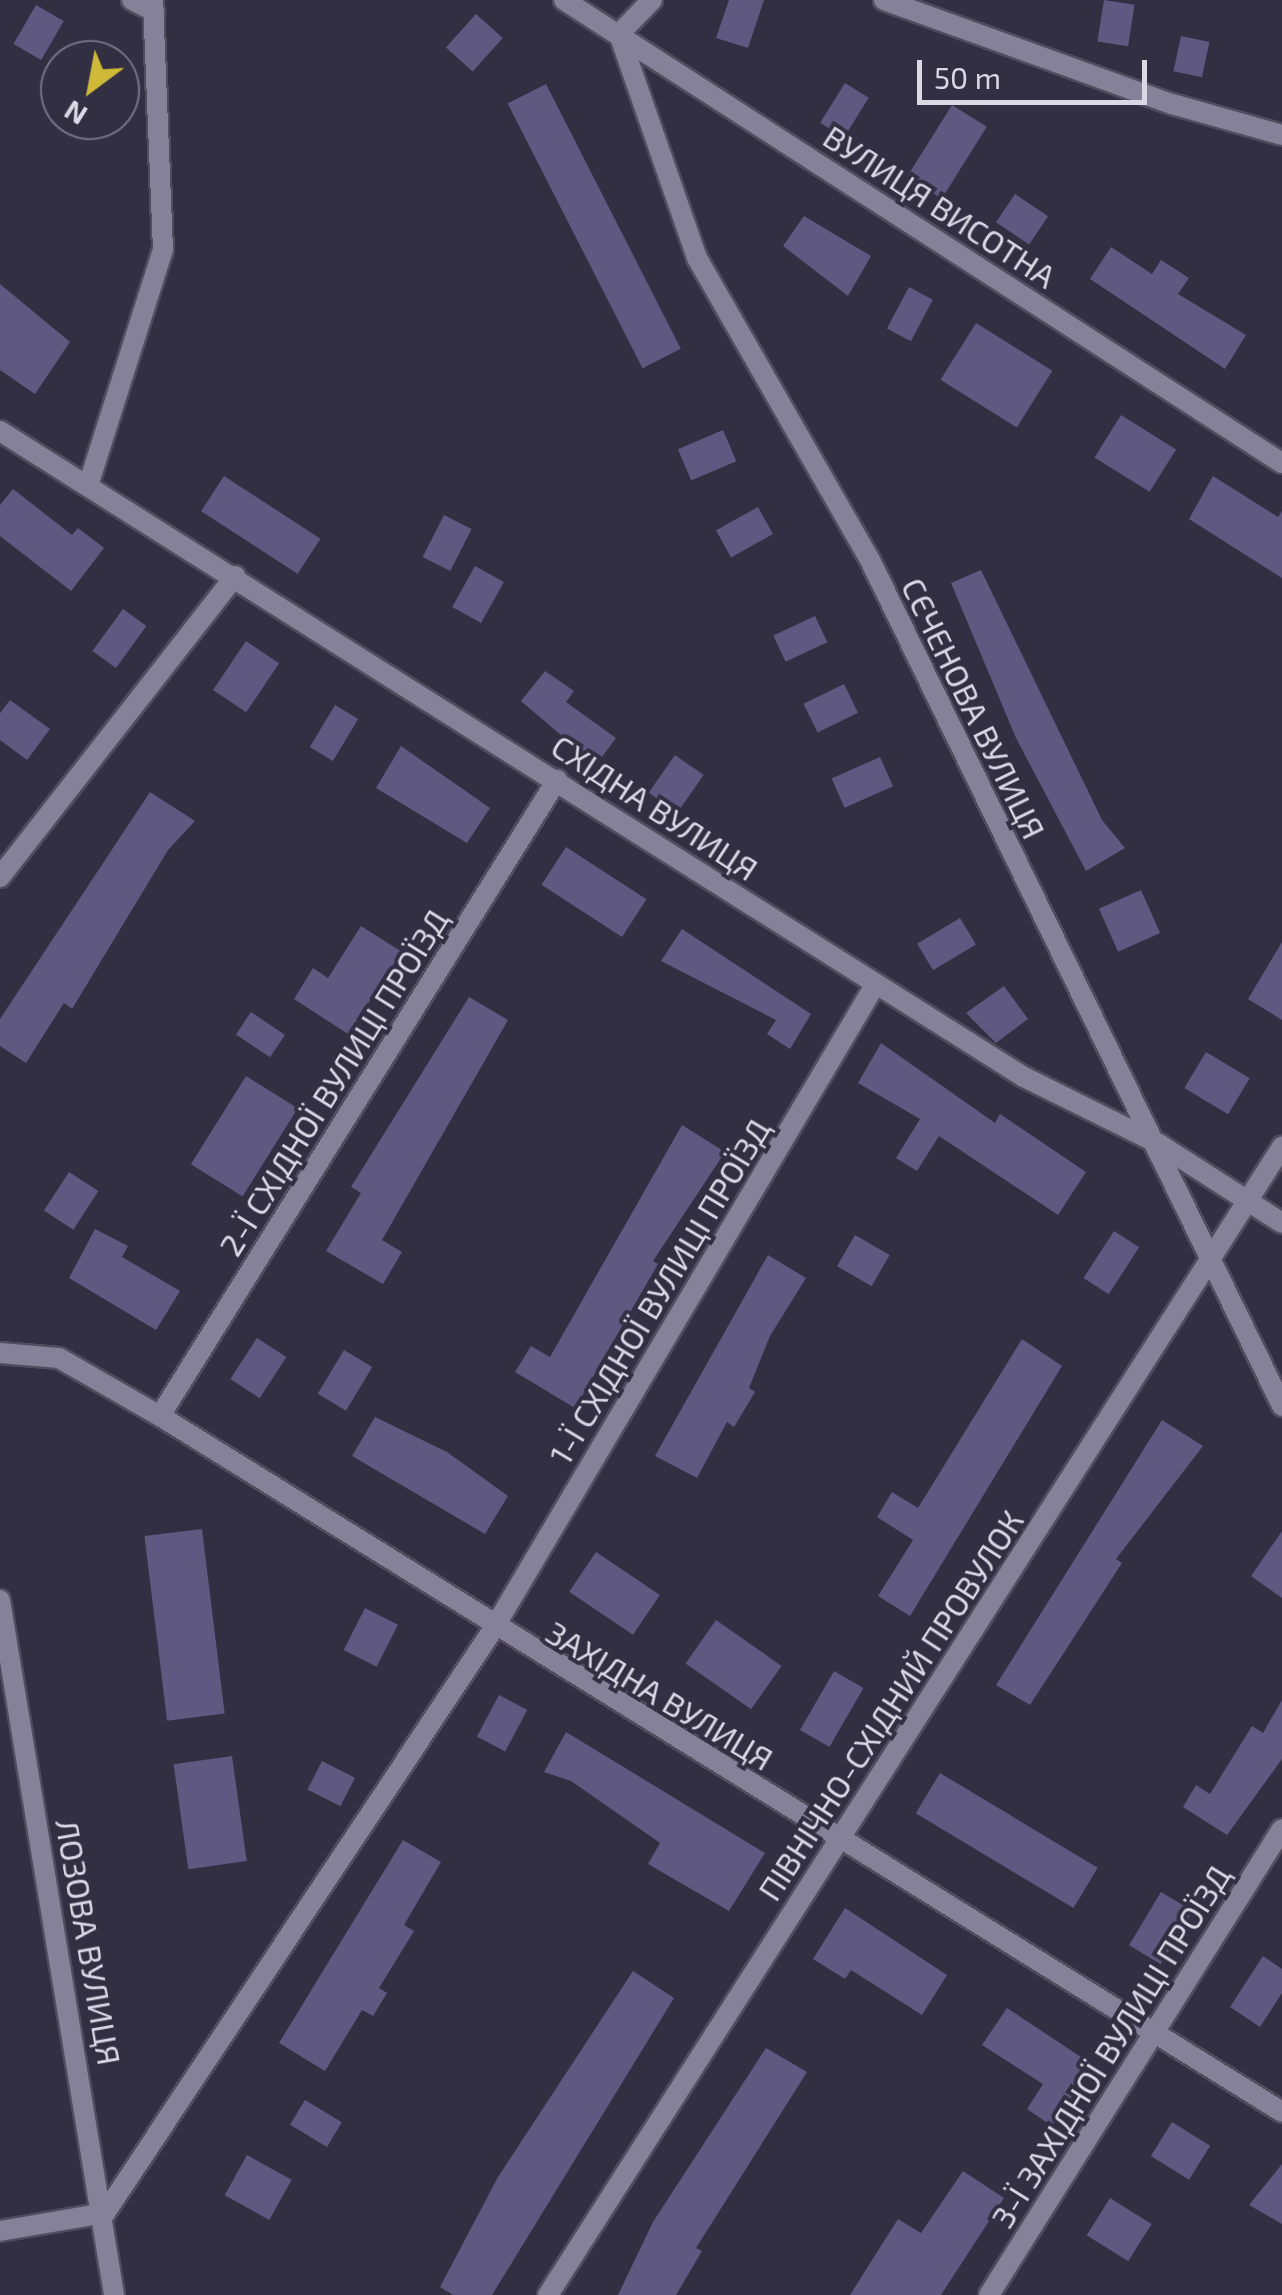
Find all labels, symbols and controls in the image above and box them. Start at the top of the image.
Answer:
north arrow [40,40,140,140]
scale bar [922,40,1152,102]
text: 50 m [934,59,1001,95]
text: N [58,94,93,134]
street label: ВУЛИЦЯ ВИСОТНА [817,117,1063,295]
street label: СЄЧЕНОВА ВУЛИЦЯ [894,571,1054,845]
street label: СХІДНА ВУЛИЦЯ [545,726,765,888]
street label: 2-Ї СХІДНОЇ ВУЛИЦІ ПРОЇЗД [210,902,456,1262]
street label: 1-Ї СХІДНОЇ ВУЛИЦІ ПРОЇЗД [541,1111,777,1471]
street label: ПІВНІЧНО-СХІДНИЙ ПРОВУЛОК [749,1503,1031,1907]
street label: ЗАХІДНА ВУЛИЦЯ [540,1612,780,1778]
street label: ЛОЗОВА ВУЛИЦЯ [48,1816,130,2068]
street label: 3-Ї ЗАХІДНОЇ ВУЛИЦІ ПРОЇЗД [982,1858,1238,2234]

